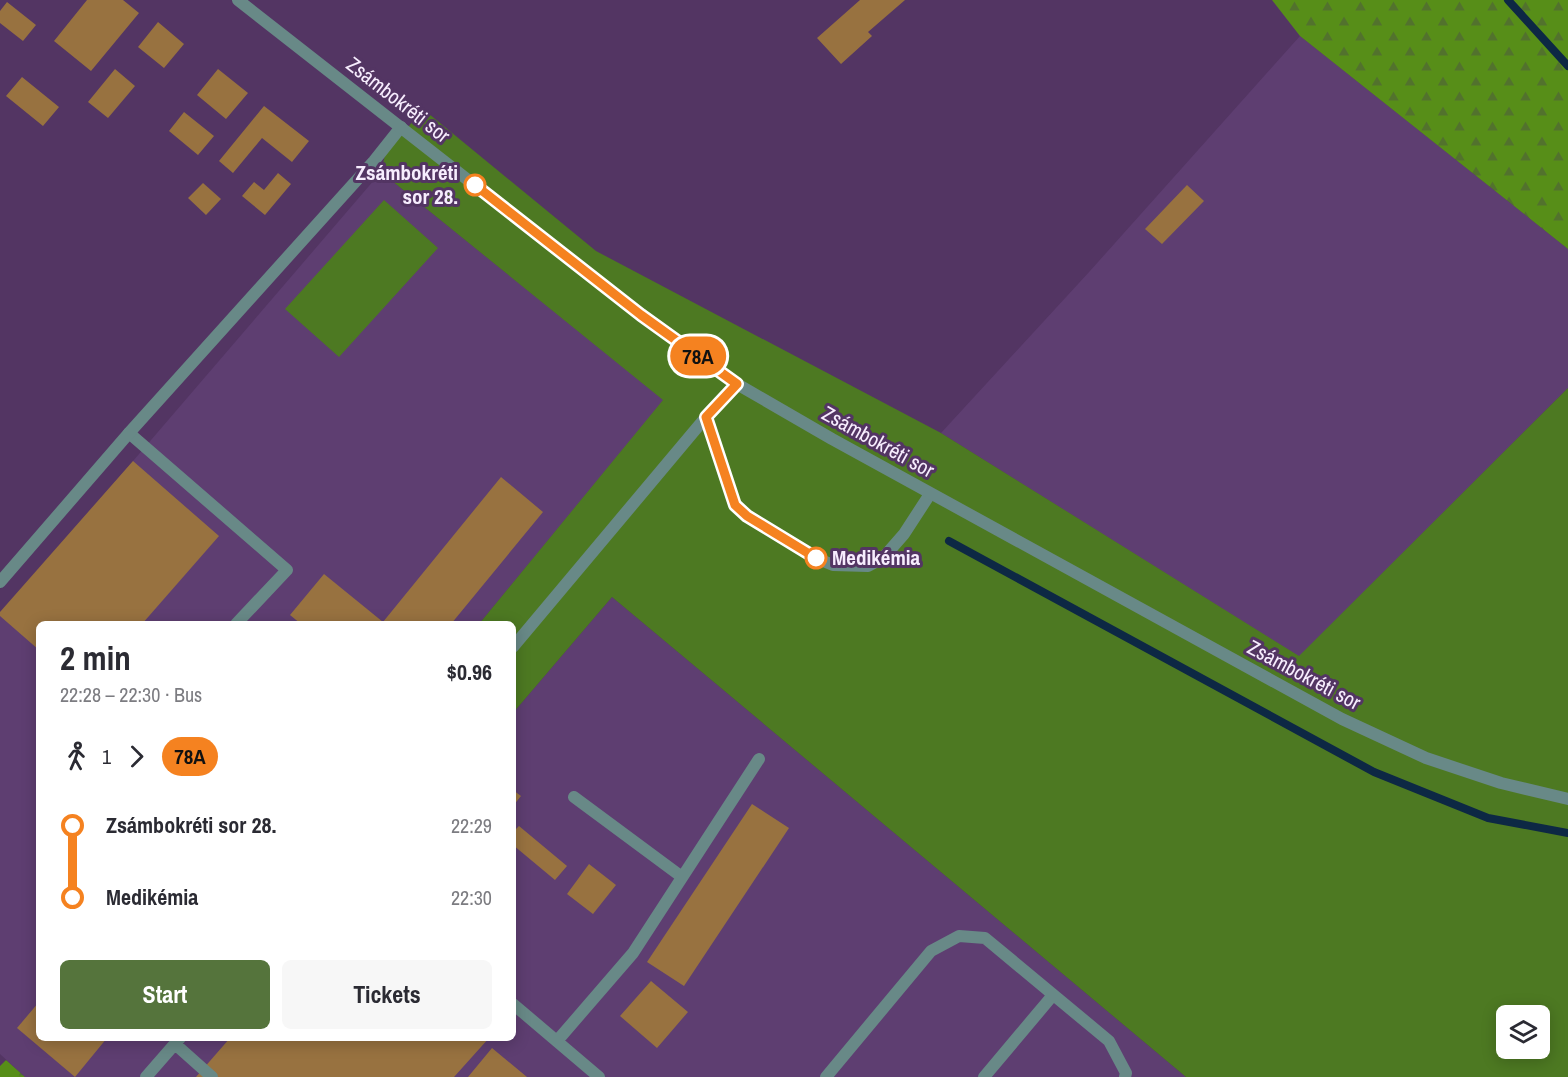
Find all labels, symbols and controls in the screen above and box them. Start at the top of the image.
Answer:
street label: Zsámbokréti sor [340,50,456,149]
place label: Zsámbokréti sor 28. [356,158,458,211]
marker: Zsámbokréti sor 28. [464,174,486,196]
line badge: 78A [664,336,732,376]
text: 78A [682,342,714,371]
street label: Zsámbokréti sor [817,399,940,485]
place label: Medikémia [832,543,920,572]
marker: Medikémia [805,547,827,569]
street label: Zsámbokréti sor [1243,633,1366,717]
text: 2 min [60,636,131,680]
text: $0.96 [447,657,492,687]
text: 22:28 – 22:30 · Bus [60,681,202,708]
icon: walk [60,740,93,773]
icon: forward [120,740,153,773]
text: 78A [174,742,206,771]
text: 1 [102,743,111,770]
text: Zsámbokréti sor 28. [106,810,276,840]
text: 22:29 [451,812,492,839]
text: Medikémia [106,882,198,912]
text: 22:30 [451,884,492,911]
button: Start [60,960,270,1029]
button: Tickets [282,960,492,1029]
map controls [1496,1005,1550,1059]
button: layers [1496,1005,1550,1059]

